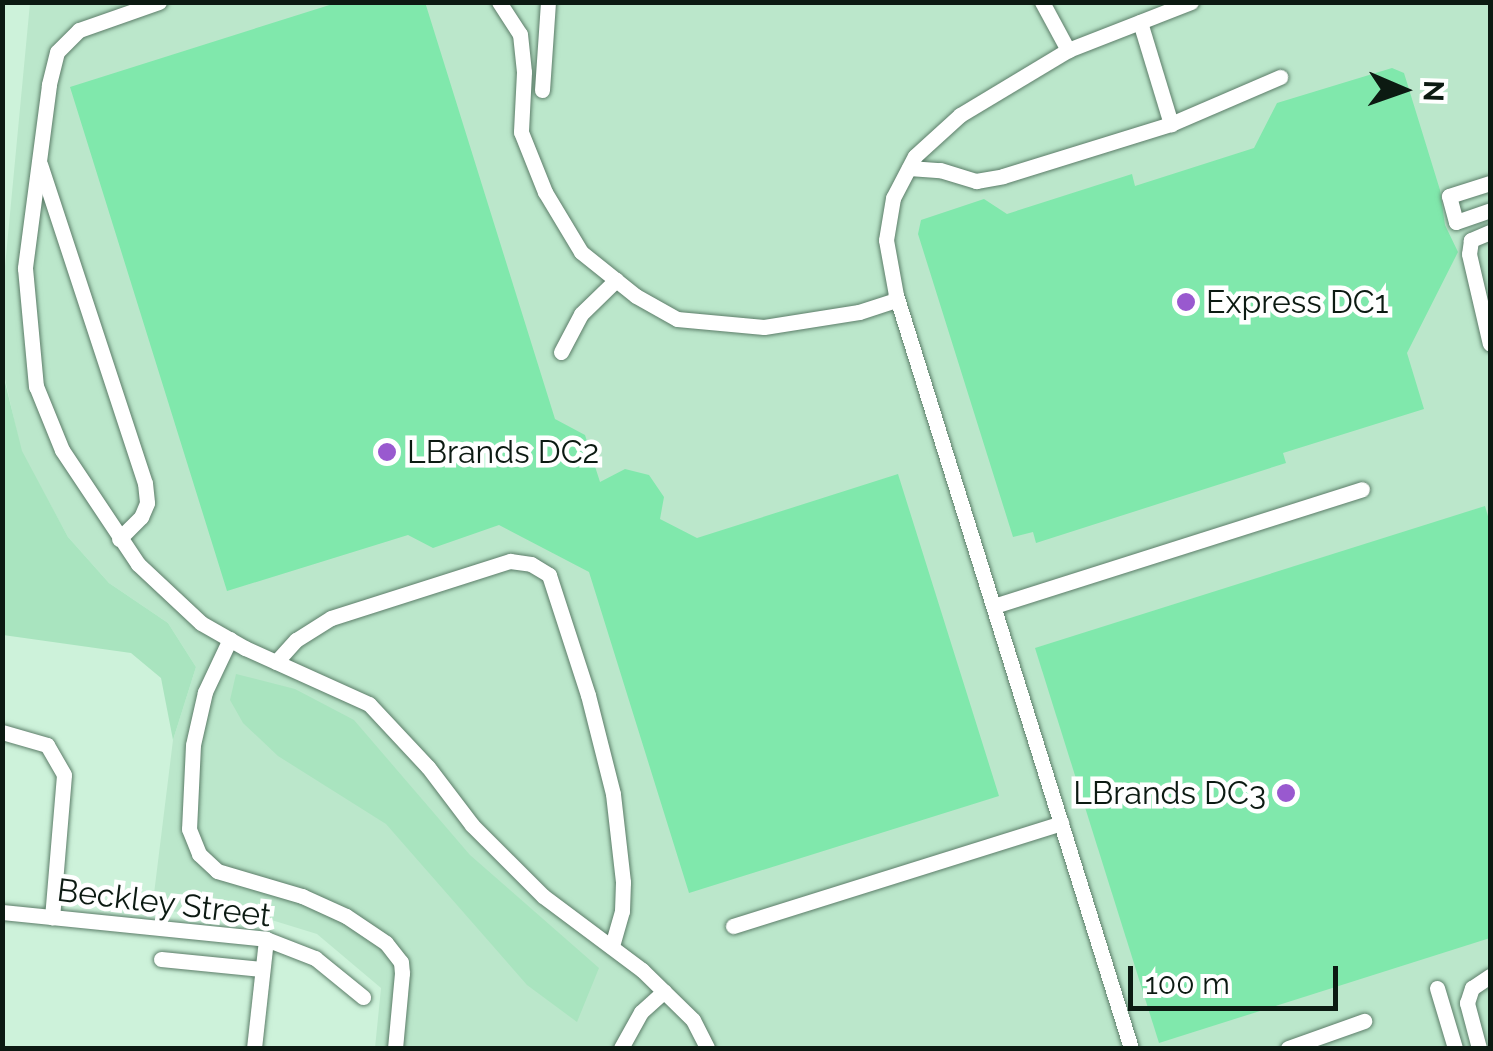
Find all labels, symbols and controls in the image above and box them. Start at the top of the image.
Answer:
north arrow [1353,40,1453,140]
text: N [1417,80,1450,102]
place label: Express DC1 [1206,283,1388,321]
marker: Express DC1 [1175,291,1197,313]
place label: LBrands DC2 [407,433,599,471]
marker: LBrands DC2 [376,441,398,463]
place label: LBrands DC3 [1073,774,1266,812]
marker: LBrands DC3 [1275,782,1297,804]
street label: Beckley Street [55,871,273,935]
scale bar [1133,946,1343,1008]
text: 100 m [1145,966,1230,1001]

